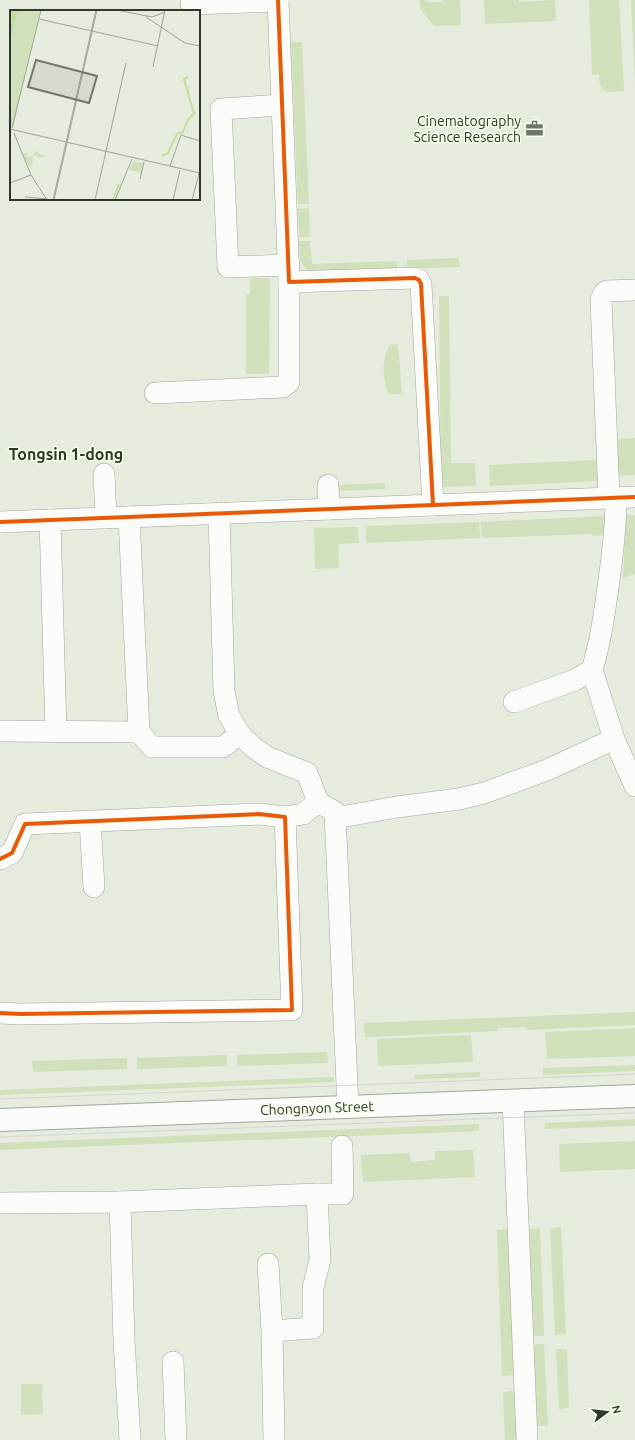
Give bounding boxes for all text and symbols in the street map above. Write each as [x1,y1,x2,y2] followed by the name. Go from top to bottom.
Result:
[10,10,200,200] inset map
[413,113,521,145] place label: Cinematography Science Research
[524,119,544,139] office icon: Cinematography Science Research
[9,445,123,463] district label: Tongsin 1-dong
[260,1098,375,1118] street label: Chongnyon Street
[587,1392,627,1432] north arrow
[610,1404,624,1415] text: N

